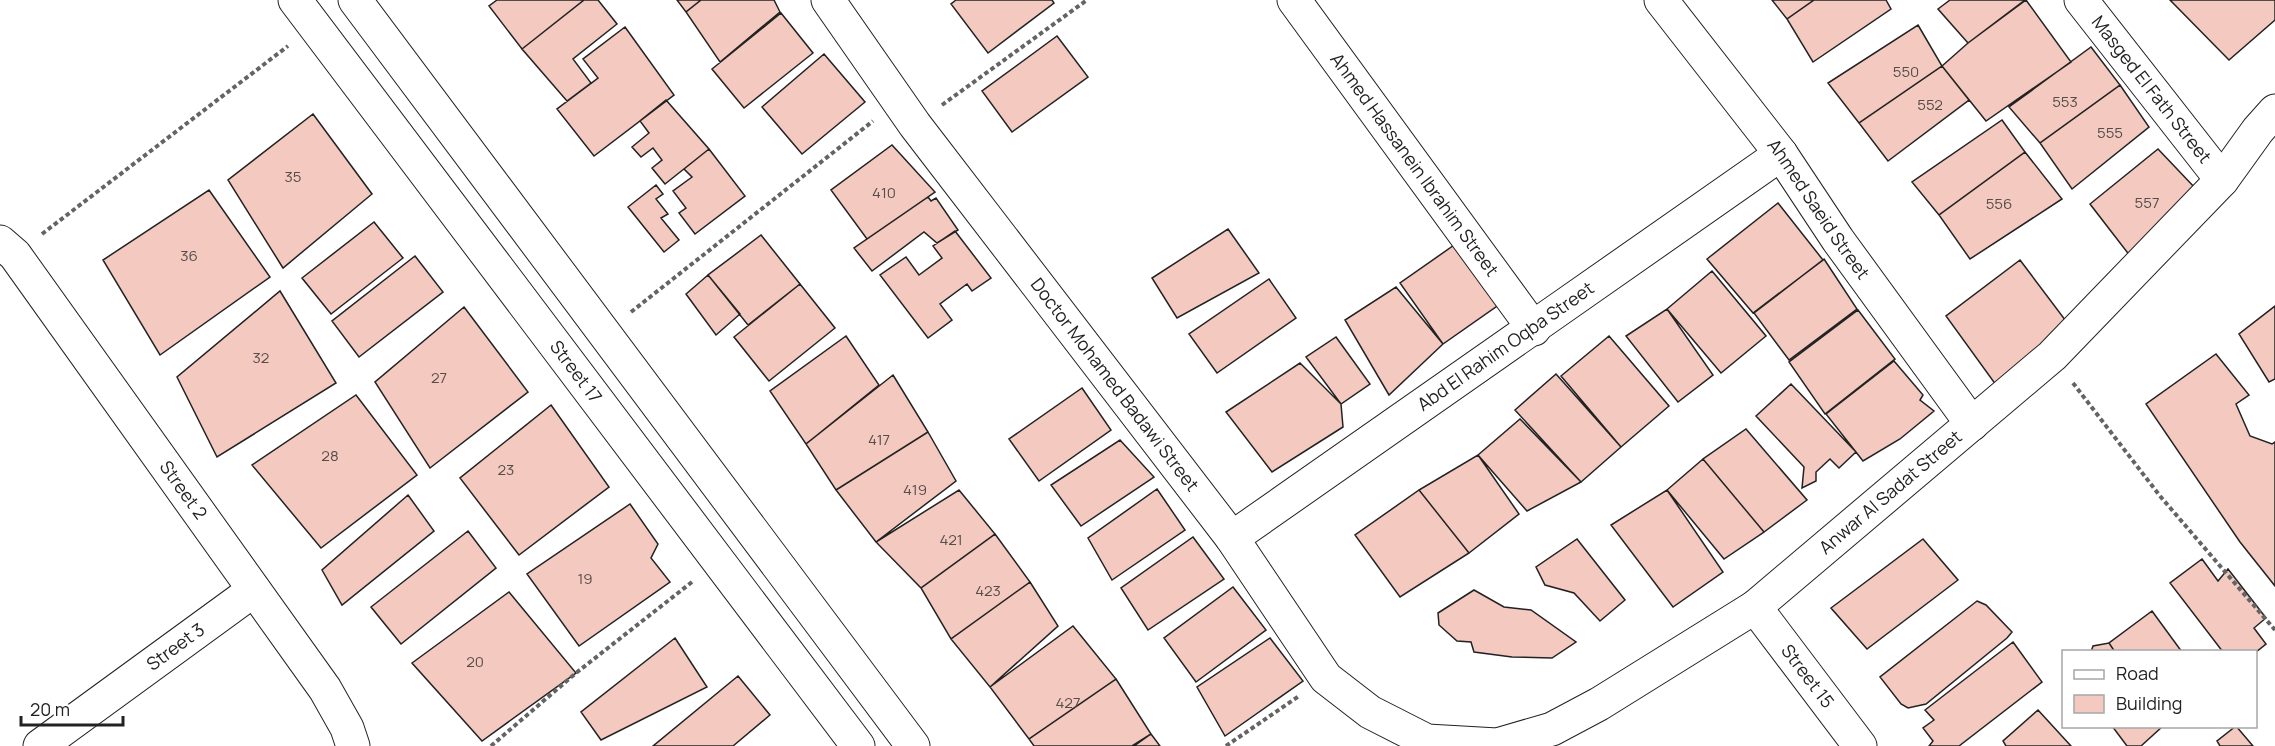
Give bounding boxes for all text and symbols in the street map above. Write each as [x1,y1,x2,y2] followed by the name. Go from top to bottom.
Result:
[2087,10,2217,168] street label: Masged El Fath Street
[1326,48,1505,281] street label: Ahmed Hassanein Ibrahim Street
[1893,61,1919,82] house number: 550
[2052,91,2078,112] house number: 553
[1917,94,1943,115] house number: 552
[2097,122,2123,143] house number: 555
[1763,134,1876,284] street label: Ahmed Saeid Street
[285,166,301,187] house number: 35
[872,182,896,203] house number: 410
[2135,192,2159,213] house number: 557
[1986,193,2012,214] house number: 556
[180,245,198,266] house number: 36
[1026,273,1205,496] street label: Doctor Mohamed Badawi Street
[1412,276,1598,416] street label: Abd El Rahim Oqba Street
[545,335,608,408] street label: Street 17
[253,347,269,368] house number: 32
[431,367,447,388] house number: 27
[1813,424,1967,559] street label: Anwar Al Sadat Street
[868,429,890,450] house number: 417
[321,445,339,466] house number: 28
[155,456,213,524] street label: Street 2
[498,459,514,480] house number: 23
[903,479,927,500] house number: 419
[939,529,963,550] house number: 421
[577,568,593,589] house number: 19
[975,580,1001,601] house number: 423
[141,617,209,676] street label: Street 3
[1776,639,1840,713] street label: Street 15
[2062,650,2257,728] legend
[466,651,484,672] house number: 20
[2116,661,2159,685] text: Road
[21,689,123,727] scale bar
[2116,691,2182,715] text: Building
[1056,692,1080,713] house number: 427
[30,697,70,721] text: 20 m

